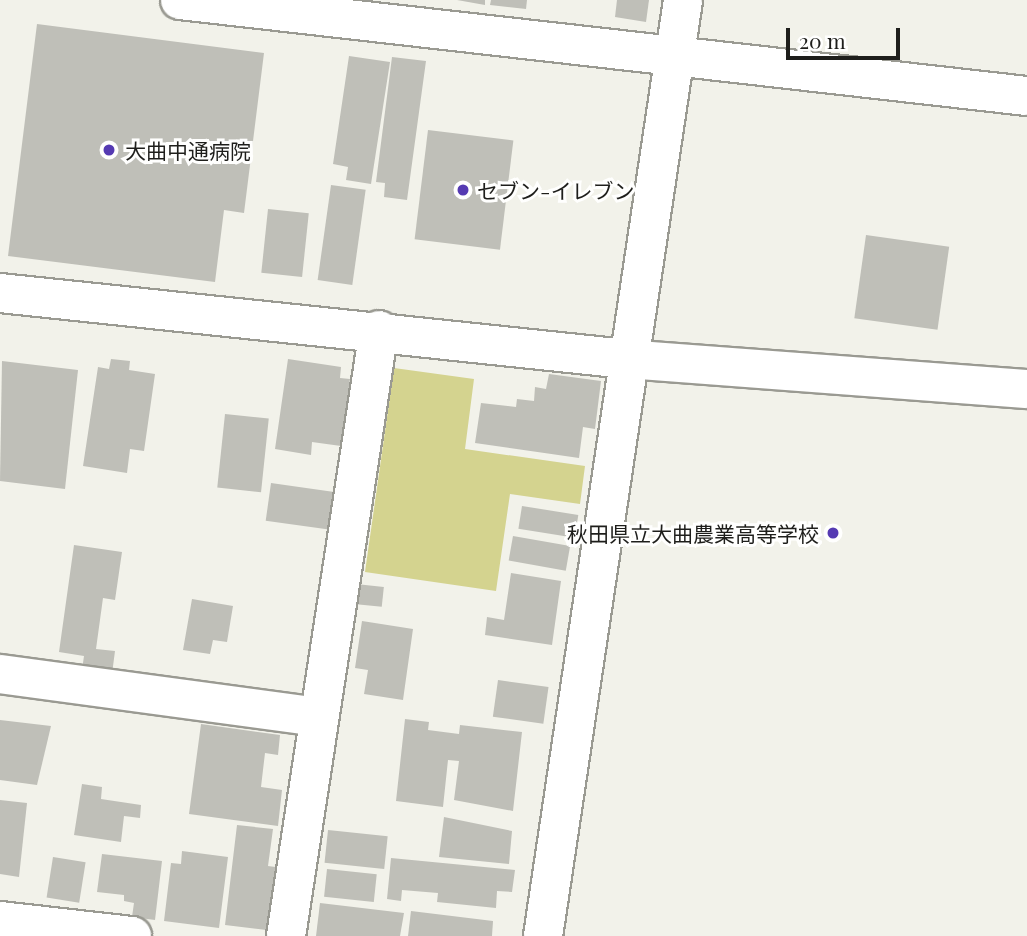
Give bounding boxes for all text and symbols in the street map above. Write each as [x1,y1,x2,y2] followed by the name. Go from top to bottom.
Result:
[789,14,903,58] scale bar
[799,26,846,54] text: 20 m
[125,137,251,163] place label: 大曲中通病院
[99,140,119,160] marker: 大曲中通病院
[477,177,634,203] place label: セブン-イレブン
[455,182,471,198] marker: セブン-イレブン
[567,520,819,546] place label: 秋田県立大曲農業高等学校
[825,525,841,541] marker: 秋田県立大曲農業高等学校

